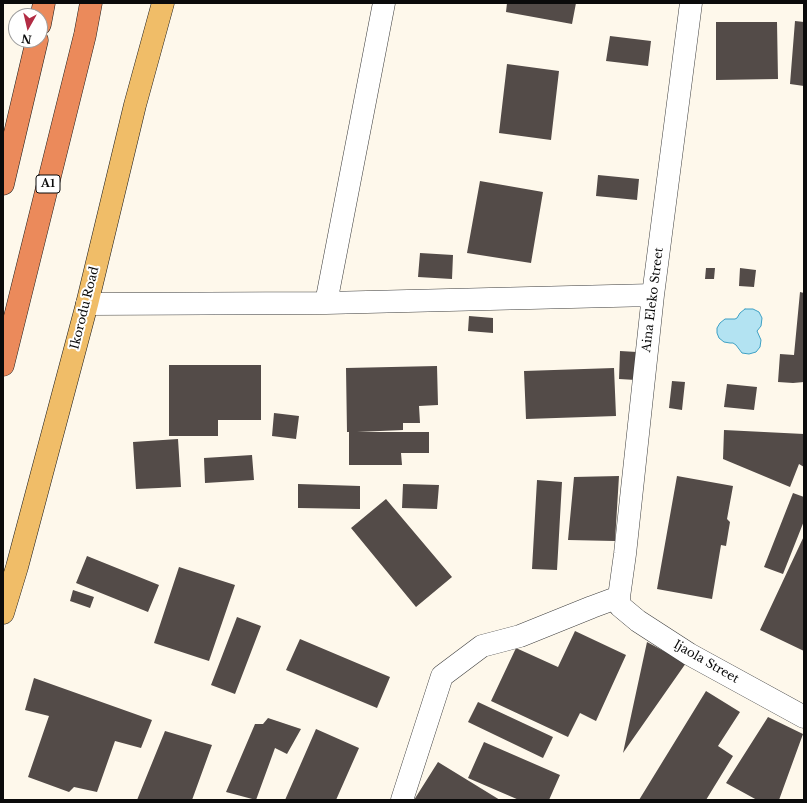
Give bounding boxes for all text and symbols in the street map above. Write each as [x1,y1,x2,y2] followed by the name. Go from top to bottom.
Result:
[8,8,48,48] north arrow
[20,31,33,47] text: N
[36,175,60,193] road number: A1
[639,247,667,353] street label: Aina Eleko Street
[68,265,102,351] street label: Ikorodu Road
[671,637,741,687] street label: Ijaola Street

